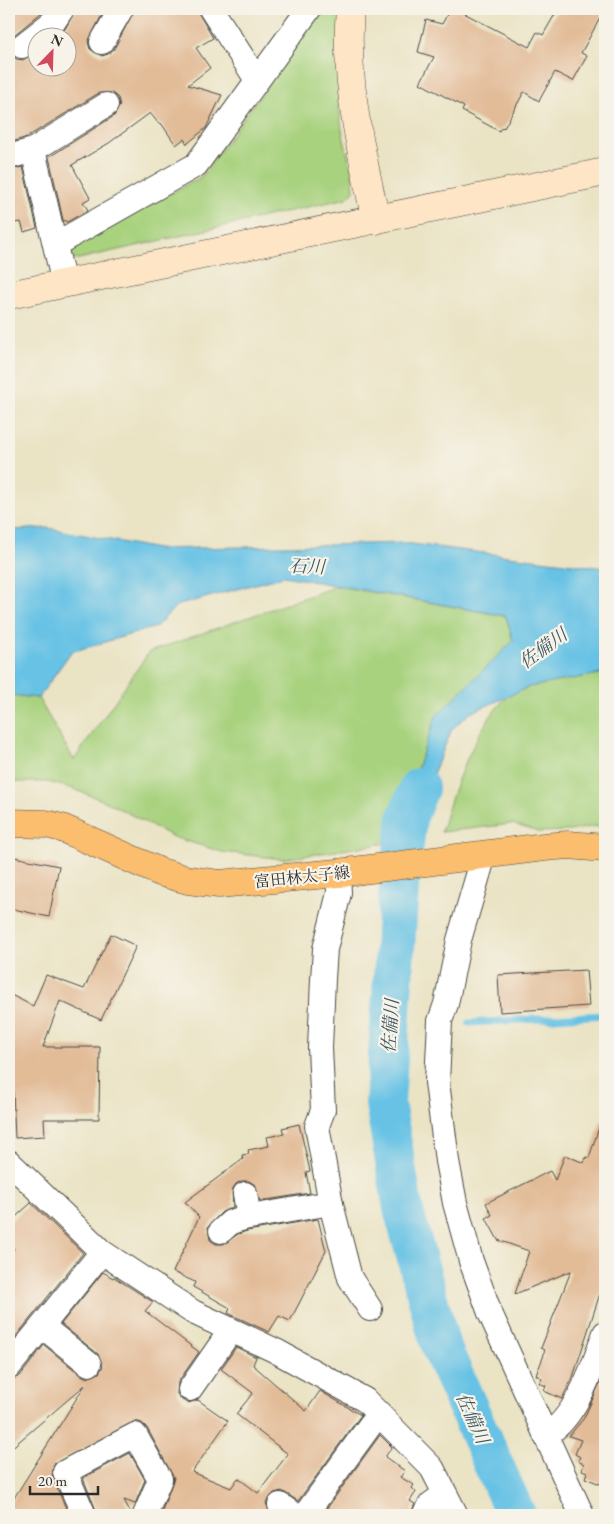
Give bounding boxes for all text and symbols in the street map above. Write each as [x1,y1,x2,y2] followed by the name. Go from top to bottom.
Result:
[28,28,78,78] north arrow
[48,30,66,51] text: N
[289,554,327,578] water label: 石川
[514,622,573,673] water label: 佐備川
[253,862,351,892] street label: 富田林太子線
[377,996,403,1054] water label: 佐備川
[452,1389,495,1449] water label: 佐備川
[30,1464,98,1496] scale bar
[38,1471,67,1490] text: 20 m

